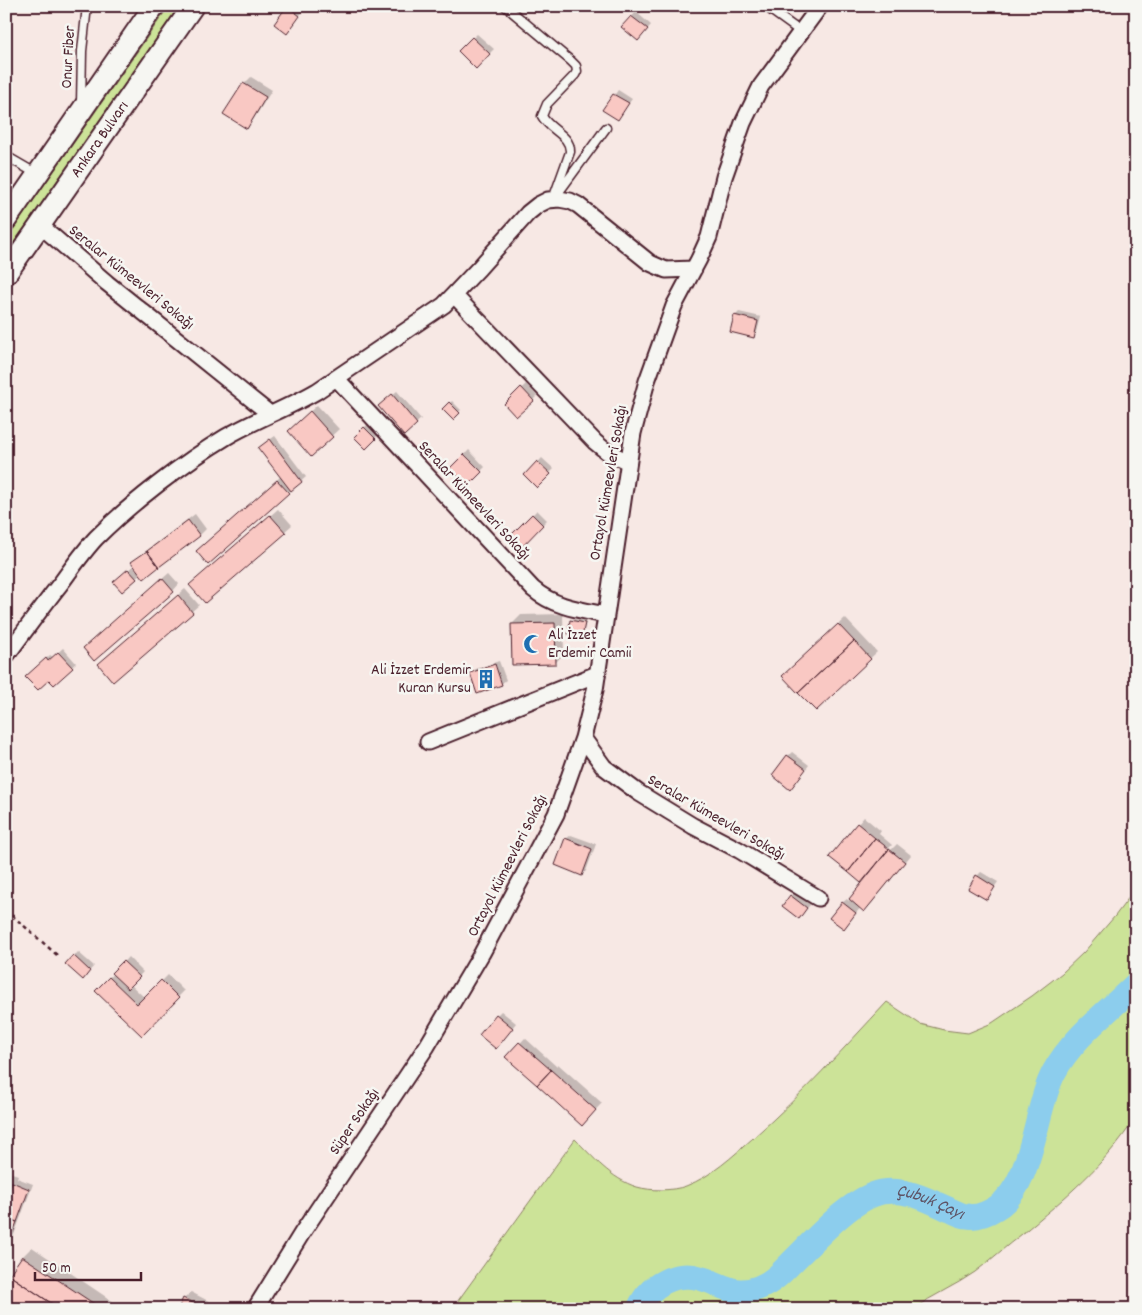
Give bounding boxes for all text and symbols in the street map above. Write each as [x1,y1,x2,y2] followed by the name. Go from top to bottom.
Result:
[56,25,82,89] street label: Onur Fiber
[65,96,135,182] street label: Ankara Bulvarı
[63,220,199,336] street label: Seralar Kümeevleri Sokağı
[584,404,634,562] street label: Ortayol Kümeevleri Sokağı
[412,436,536,566] street label: Seralar Kümeevleri Sokağı
[548,624,632,665] place label: Ali İzzet Erdemir Camii
[522,633,544,655] mosque icon: Ali İzzet Erdemir Camii
[371,659,471,700] place label: Ali İzzet Erdemir Kuran Kursu
[475,668,497,690] building icon: Ali İzzet Erdemir Kuran Kursu
[643,769,789,867] street label: Seralar Kümeevleri Sokağı
[462,791,554,941] street label: Ortayol Kümeevleri Sokağı
[324,1084,386,1160] street label: Süper Sokağı
[895,1179,969,1228] water label: Çubuk Çayı
[35,1250,141,1282] scale bar
[42,1258,71,1280] text: 50 m

